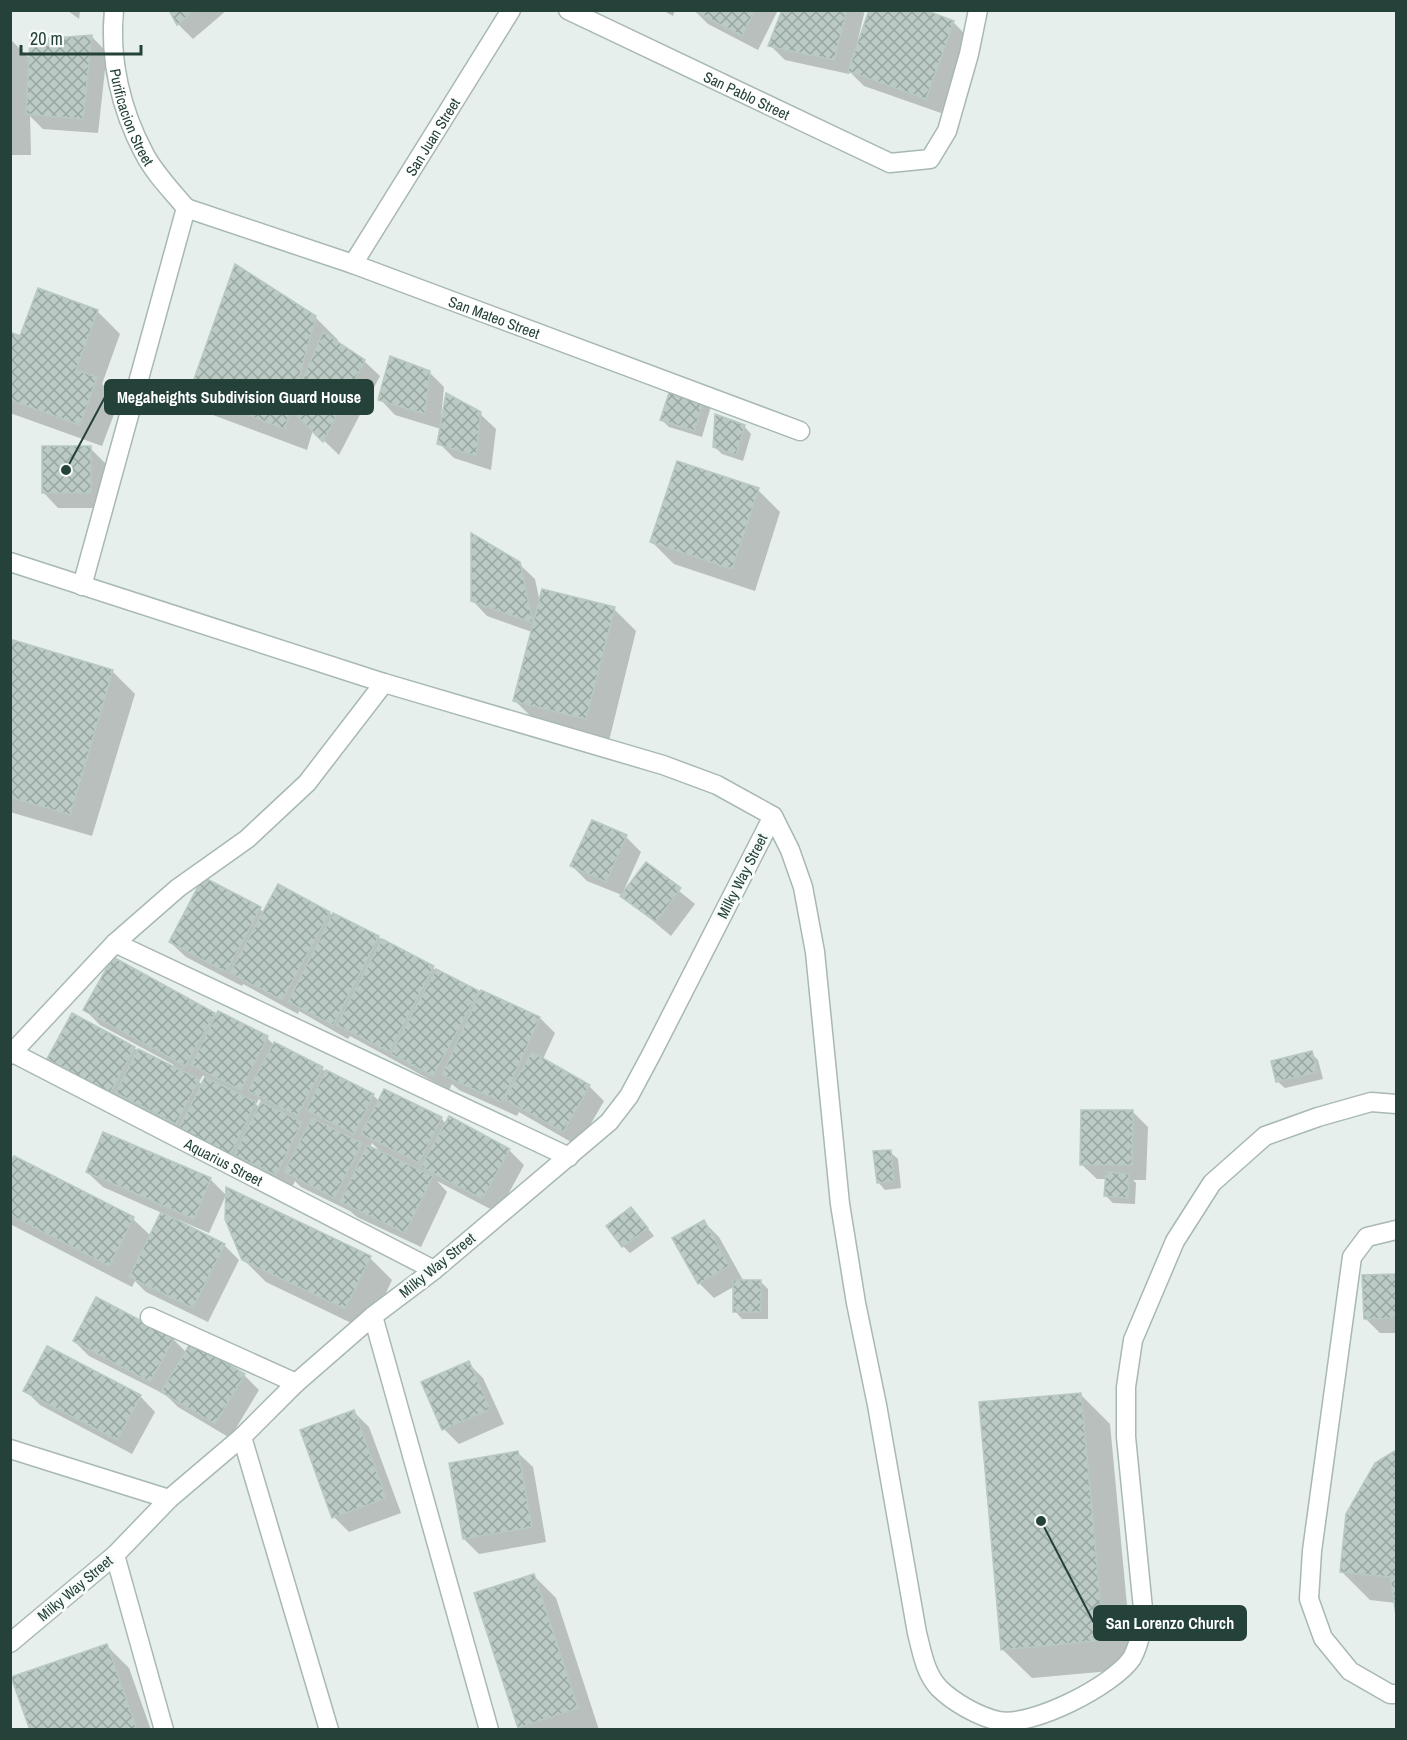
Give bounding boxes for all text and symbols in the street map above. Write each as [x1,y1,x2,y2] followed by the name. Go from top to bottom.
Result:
[21,18,141,56] scale bar
[30,26,63,51] text: 20 m
[700,66,794,125] street label: San Pablo Street
[105,67,160,170] street label: Purificacion Street
[400,93,465,180] street label: San Juan Street
[446,290,543,344] street label: San Mateo Street
[105,380,373,414] callout: Megaheights Subdivision Guard House
[117,386,361,408] text: Megaheights Subdivision Guard House
[712,830,773,922] street label: Milky Way Street
[180,1132,267,1191] street label: Aquarius Street
[394,1227,480,1302] street label: Milky Way Street
[33,1550,118,1626] street label: Milky Way Street
[1094,1606,1246,1640] callout: San Lorenzo Church
[1106,1612,1234,1634] text: San Lorenzo Church

